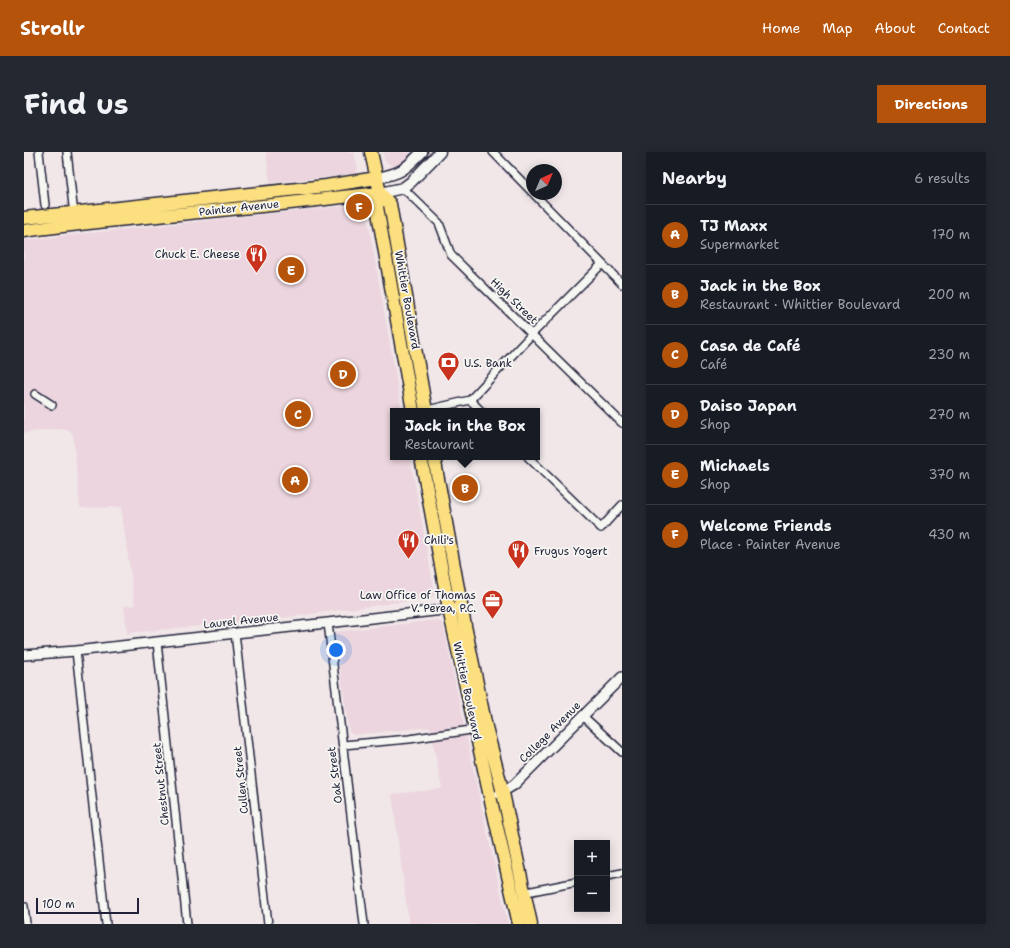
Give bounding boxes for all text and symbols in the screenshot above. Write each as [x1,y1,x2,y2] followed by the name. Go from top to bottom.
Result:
[20,16,85,41] text: Strollr
[762,19,801,37] text: Home
[823,19,853,37] text: Map
[875,19,916,37] text: About
[938,19,990,37] text: Contact
[24,85,129,123] text: Find us
[877,85,986,123] button: Directions
[526,164,562,200] north arrow
[662,167,727,189] text: Nearby
[914,170,970,187] text: 6 results
[346,192,372,222] pin: F
[198,196,280,220] street label: Painter Avenue
[700,216,767,236] text: TJ Maxx
[670,226,680,243] text: A
[932,226,970,243] text: 170 m
[700,236,779,253] text: Supermarket
[243,241,269,274] restaurant icon: Chuck E. Cheese
[155,247,240,262] place label: Chuck E. Cheese
[391,249,423,351] street label: Whittier Boulevard
[278,255,304,285] pin: E
[487,275,541,328] street label: High Street
[700,276,821,296] text: Jack in the Box
[671,286,679,303] text: B
[928,286,970,303] text: 200 m
[700,296,900,313] text: Restaurant · Whittier Boulevard
[700,336,801,356] text: Casa de Café
[671,346,679,363] text: C
[928,346,970,363] text: 230 m
[436,350,462,383] bank icon: U.S. Bank
[464,356,512,371] place label: U.S. Bank
[700,356,727,373] text: Café
[330,359,356,389] pin: D
[700,396,797,416] text: Daiso Japan
[285,399,311,429] pin: C
[670,406,680,423] text: D
[928,406,970,423] text: 270 m
[390,408,540,460] popup
[405,416,525,436] text: Jack in the Box
[700,416,730,433] text: Shop
[405,436,474,453] text: Restaurant
[700,456,770,476] text: Michaels
[282,465,308,495] pin: A
[671,466,679,483] text: E
[928,466,970,483] text: 370 m
[452,473,478,503] pin: B
[700,476,730,493] text: Shop
[700,516,832,536] text: Welcome Friends
[671,526,679,543] text: F
[928,526,970,543] text: 430 m
[395,527,421,560] restaurant icon: Chili's
[424,533,454,548] place label: Chili's
[700,536,841,553] text: Place · Painter Avenue
[505,538,531,571] restaurant icon: Frugus Yogert
[534,544,608,559] place label: Frugus Yogert
[360,588,476,616] place label: Law Office of Thomas V. Perea, P.C.
[479,588,505,621] office icon: Law Office of Thomas V. Perea, P.C.
[203,610,279,632] street label: Laurel Avenue
[326,640,346,660] your location
[449,641,485,741] street label: Whittier Boulevard
[516,698,584,766] street label: College Avenue
[149,742,173,826] street label: Chestnut Street
[230,745,252,815] street label: Cullen Street
[324,746,346,804] street label: Oak Street
[574,840,610,912] map controls
[574,840,610,876] button: +
[574,876,610,912] button: −
[36,896,139,915] scale bar
[42,897,75,912] text: 100 m

